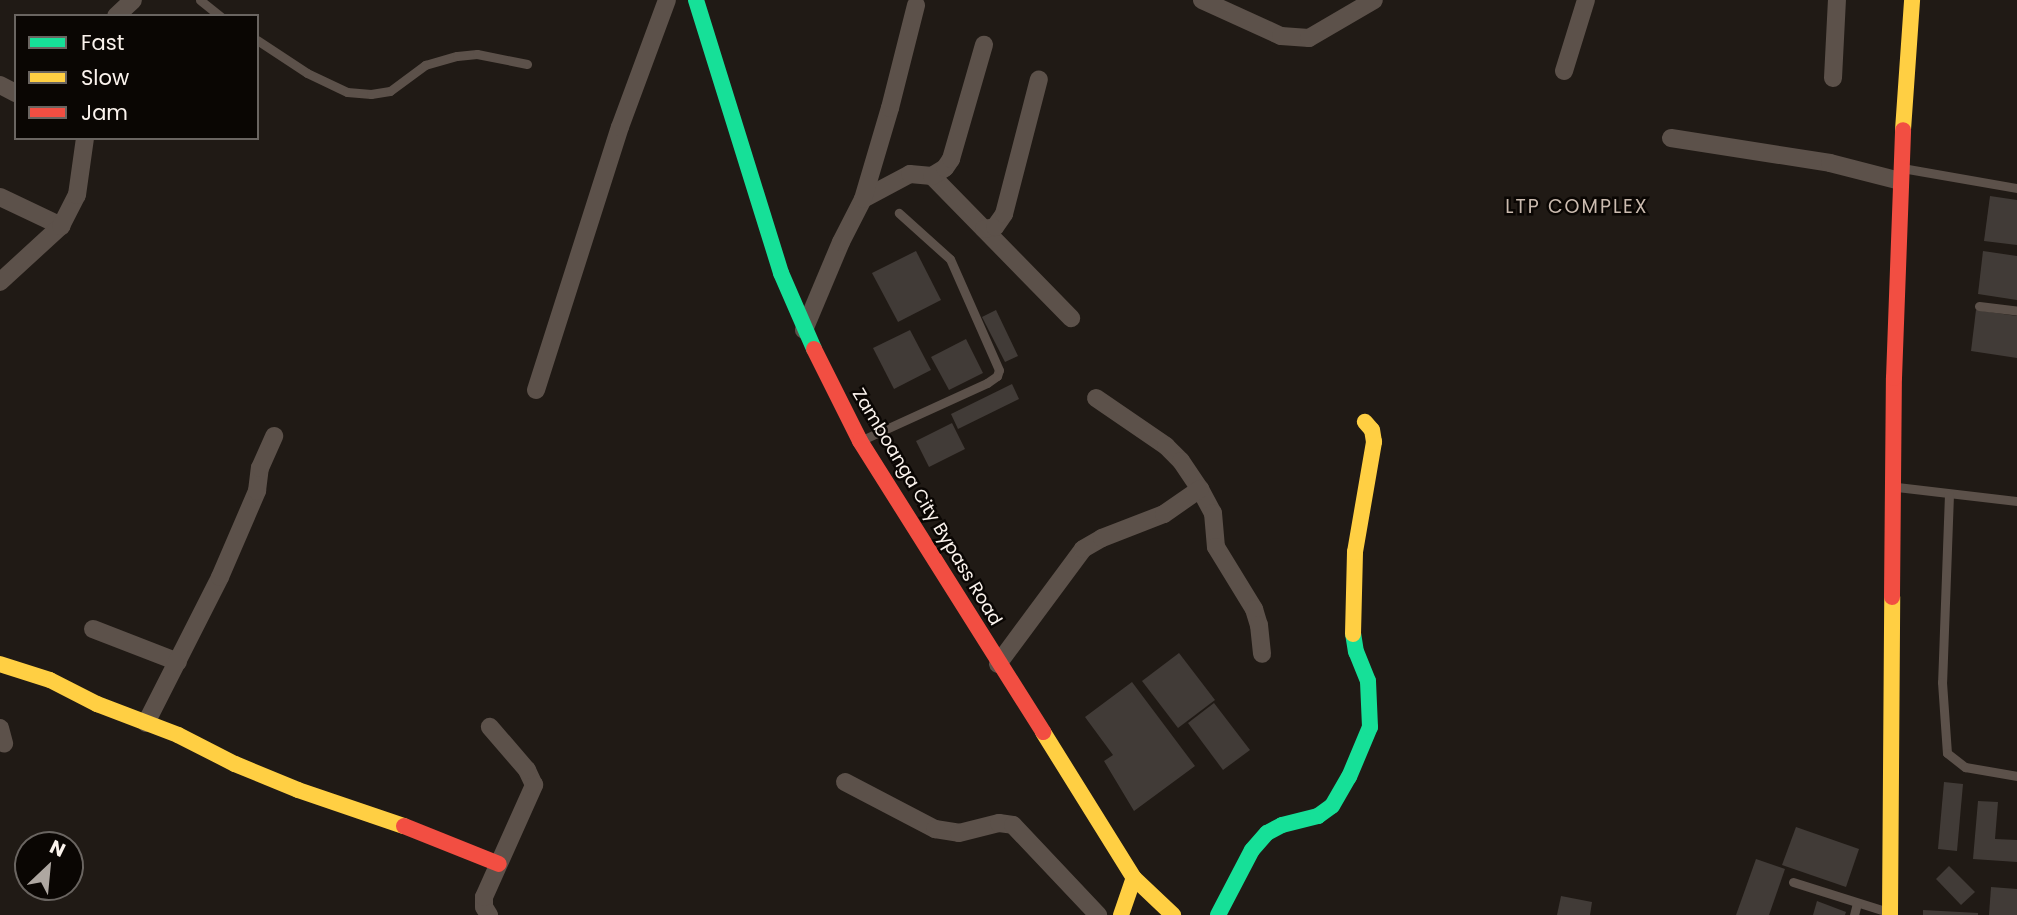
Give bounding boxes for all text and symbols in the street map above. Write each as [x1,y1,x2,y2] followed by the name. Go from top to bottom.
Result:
[14,14,259,140] legend
[81,28,124,57] text: Fast
[81,63,129,92] text: Slow
[81,98,128,127] text: Jam
[1507,196,1647,218] district label: LTP COMPLEX
[848,385,1006,629] street label: Zamboanga City Bypass Road
[14,831,84,901] north arrow
[45,833,70,864] text: N

